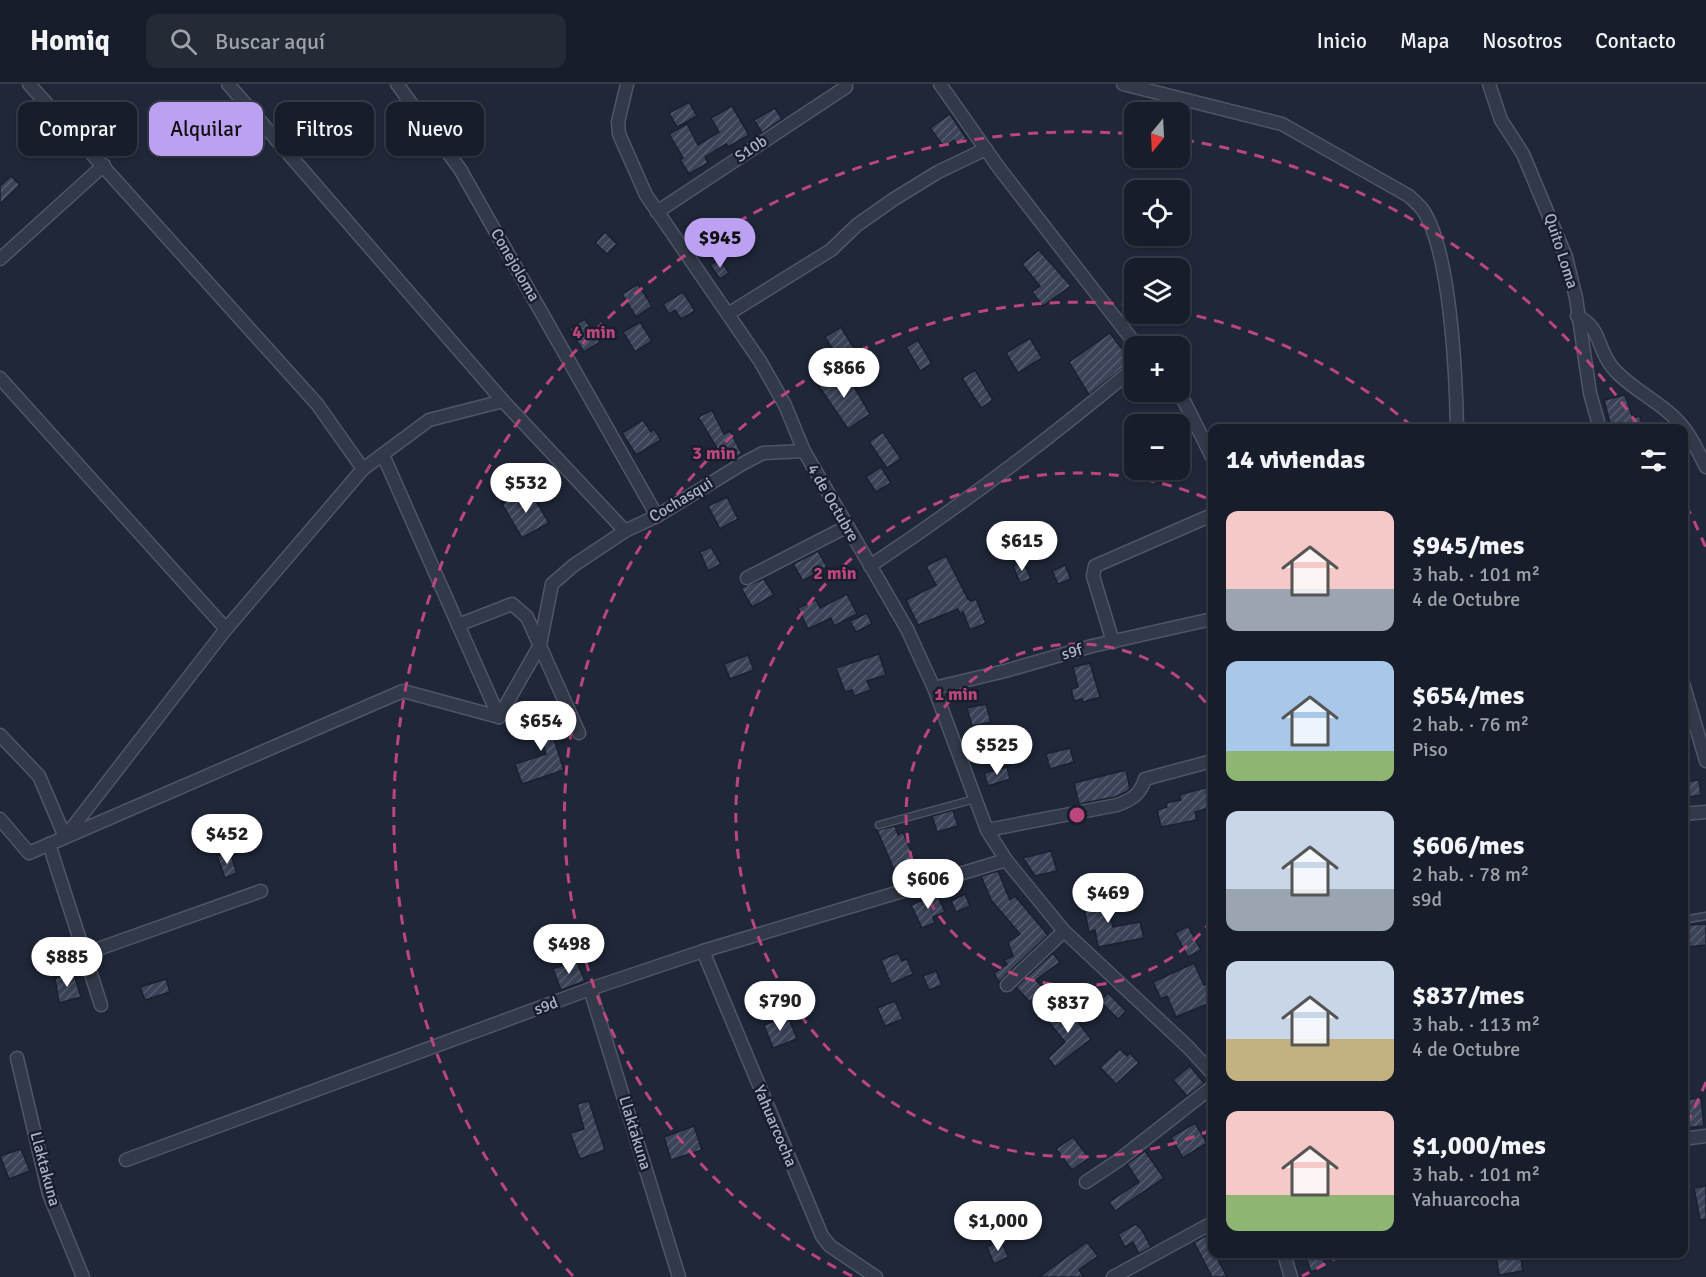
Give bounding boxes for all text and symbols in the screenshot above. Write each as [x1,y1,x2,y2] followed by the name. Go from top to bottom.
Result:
[146,14,566,68] search box
[30,24,110,58] text: Homiq
[167,25,200,58] icon: search
[215,28,325,55] text: Buscar aquí
[1317,28,1367,54] text: Inicio
[1400,28,1449,54] text: Mapa
[1482,28,1562,54] text: Nosotros
[1595,28,1676,54] text: Contacto
[18,102,137,156] chip: Comprar
[149,102,263,156] chip: Alquilar
[275,102,374,156] chip: Filtros
[386,102,484,156] chip: Nuevo
[1124,102,1190,168] north arrow
[1124,102,1190,480] map controls
[731,131,771,167] street label: S10b
[1124,180,1190,246] button: locate
[1539,211,1583,291] street label: Quito Loma
[684,218,756,269] pin: $945
[486,225,544,305] street label: Conejoloma
[698,225,742,250] text: $945
[1124,258,1190,324] button: layers
[572,321,616,343] text: 4 min
[1124,336,1190,402] button: +
[808,348,880,399] pin: $866
[822,355,866,380] text: $866
[1124,414,1190,480] button: −
[692,442,736,464] text: 3 min
[1226,444,1365,476] text: 14 viviendas
[1637,444,1670,477] icon: filters
[803,460,863,546] street label: 4 de Octubre
[490,463,562,514] pin: $532
[504,470,548,495] text: $532
[646,473,716,527] street label: Cochasqui
[986,521,1058,572] pin: $615
[1000,528,1044,553] text: $615
[1412,530,1524,562] text: $945/mes
[1274,535,1346,607] icon: home
[813,562,857,584] text: 2 min
[1412,562,1540,587] text: 3 hab. · 101 m²
[1412,587,1520,612] text: 4 de Octubre
[1059,639,1085,665] street label: s9f
[1412,680,1524,712] text: $654/mes
[934,683,978,705] text: 1 min
[1274,685,1346,757] icon: home
[505,701,577,752] pin: $654
[519,708,563,733] text: $654
[1412,712,1529,737] text: 2 hab. · 76 m²
[961,725,1033,776] pin: $525
[975,732,1019,757] text: $525
[1412,737,1448,762] text: Piso
[1067,805,1087,825] centre of rings
[191,814,263,865] pin: $452
[205,821,249,846] text: $452
[1412,830,1524,862] text: $606/mes
[1274,835,1346,907] icon: home
[892,859,964,910] pin: $606
[1412,862,1529,887] text: 2 hab. · 78 m²
[906,866,950,891] text: $606
[1072,873,1144,924] pin: $469
[1086,880,1130,905] text: $469
[1412,887,1442,912] text: s9d
[533,924,605,975] pin: $498
[547,931,591,956] text: $498
[31,937,103,988] pin: $885
[45,944,89,969] text: $885
[1412,980,1524,1012] text: $837/mes
[744,981,816,1032] pin: $790
[1032,983,1104,1034] pin: $837
[1274,985,1346,1057] icon: home
[758,988,802,1013] text: $790
[1046,990,1090,1015] text: $837
[531,992,561,1020] street label: s9d
[1412,1012,1540,1037] text: 3 hab. · 113 m²
[1412,1037,1520,1062] text: 4 de Octubre
[749,1082,801,1170] street label: Yahuarcocha
[614,1094,656,1172] street label: Llaktakuna
[25,1130,65,1208] street label: Llaktakuna
[1412,1130,1546,1162] text: $1,000/mes
[1274,1135,1346,1207] icon: home
[1412,1162,1540,1187] text: 3 hab. · 101 m²
[1412,1187,1520,1212] text: Yahuarcocha
[949,1201,1047,1252] pin: $1,000
[968,1208,1028,1233] text: $1,000

